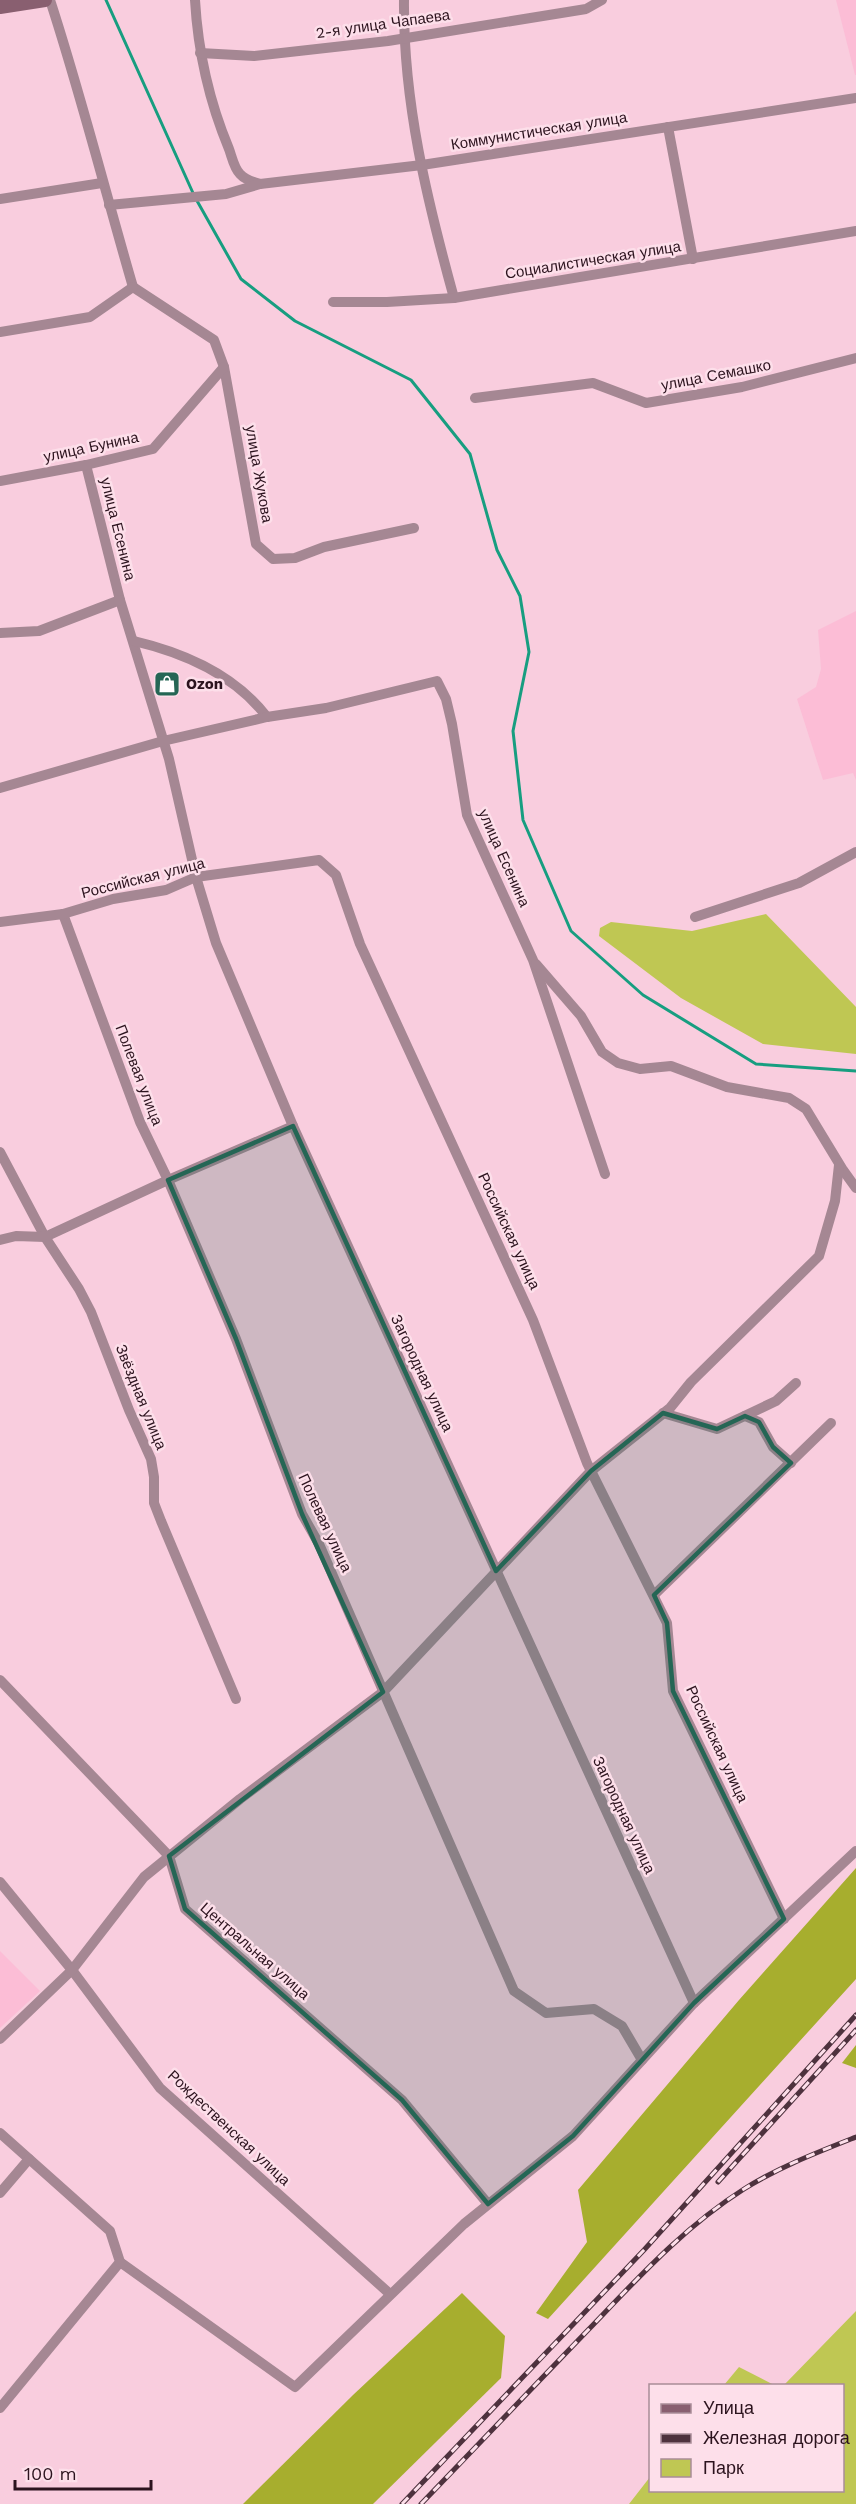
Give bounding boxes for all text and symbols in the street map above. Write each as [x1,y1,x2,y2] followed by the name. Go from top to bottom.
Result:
[315,6,452,42] street label: 2-я улица Чапаева
[450,108,629,154] street label: Коммунистическая улица
[504,237,683,283] street label: Социалистическая улица
[660,356,772,394] street label: улица Семашко
[242,424,277,525] street label: улица Жукова
[42,428,141,466] street label: улица Бунина
[97,476,140,583] street label: улица Есенина
[152,669,182,699] shop icon: Ozon
[186,675,223,693] place label: Ozon
[474,806,534,910] street label: улица Есенина
[79,854,207,902] street label: Российская улица
[112,1022,167,1129] street label: Полевая улица
[474,1170,544,1293] street label: Российская улица
[387,1312,457,1435] street label: Загородная улица
[112,1342,171,1453] street label: Звёздная улица
[294,1471,356,1576] street label: Полевая улица
[682,1683,752,1806] street label: Российская улица
[589,1754,659,1877] street label: Загородная улица
[197,1899,314,2004] street label: Центральная улица
[164,2067,294,2190] street label: Рождественская улица
[649,2384,844,2492] legend
[703,2397,755,2418] text: Улица
[703,2427,851,2448] text: Железная дорога
[15,2453,152,2491] scale bar
[703,2457,744,2478] text: Парк
[24,2463,77,2484] text: 100 m

